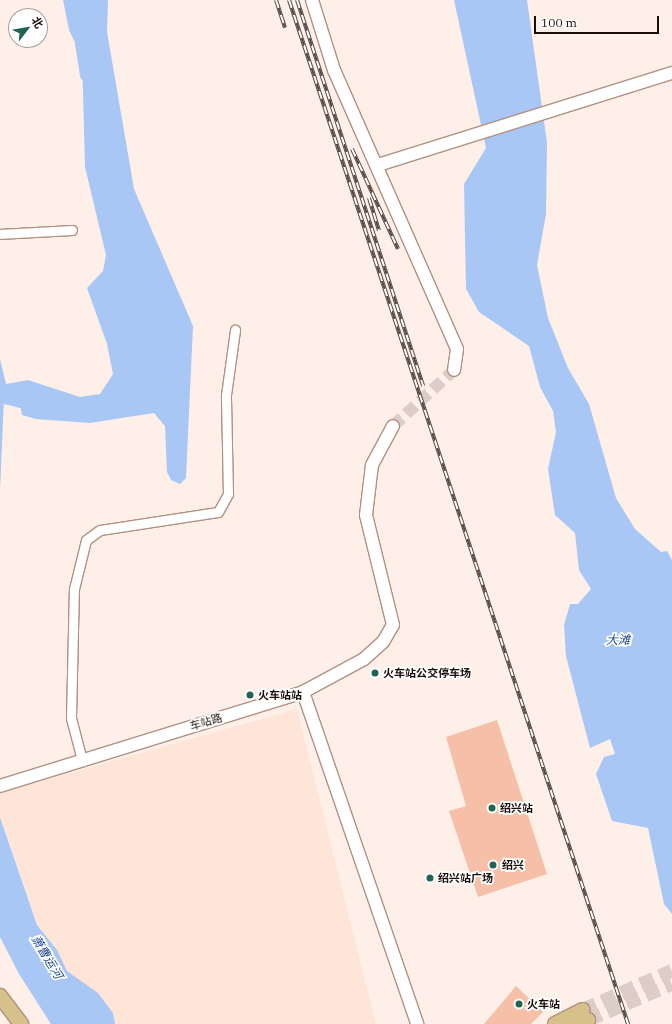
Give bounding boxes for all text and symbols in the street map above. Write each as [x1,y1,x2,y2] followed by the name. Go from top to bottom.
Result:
[8,8,48,48] north arrow
[536,8,661,34] scale bar
[29,14,46,31] text: 北
[541,15,577,30] text: 100 m
[606,633,630,647] water label: 大滩
[383,666,471,680] place label: 火车站公交停车场
[370,668,380,678] marker: 火车站公交停车场
[258,688,302,702] place label: 火车站站
[245,690,255,700] marker: 火车站站
[188,711,224,733] street label: 车站路
[500,801,533,815] place label: 绍兴站
[487,803,497,813] marker: 绍兴站
[502,858,524,872] place label: 绍兴
[487,859,499,871] marker: 绍兴
[438,871,493,885] place label: 绍兴站广场
[425,873,435,883] marker: 绍兴站广场
[28,933,66,981] water label: 萧曹运河
[527,997,560,1011] place label: 火车站
[514,999,524,1009] marker: 火车站

